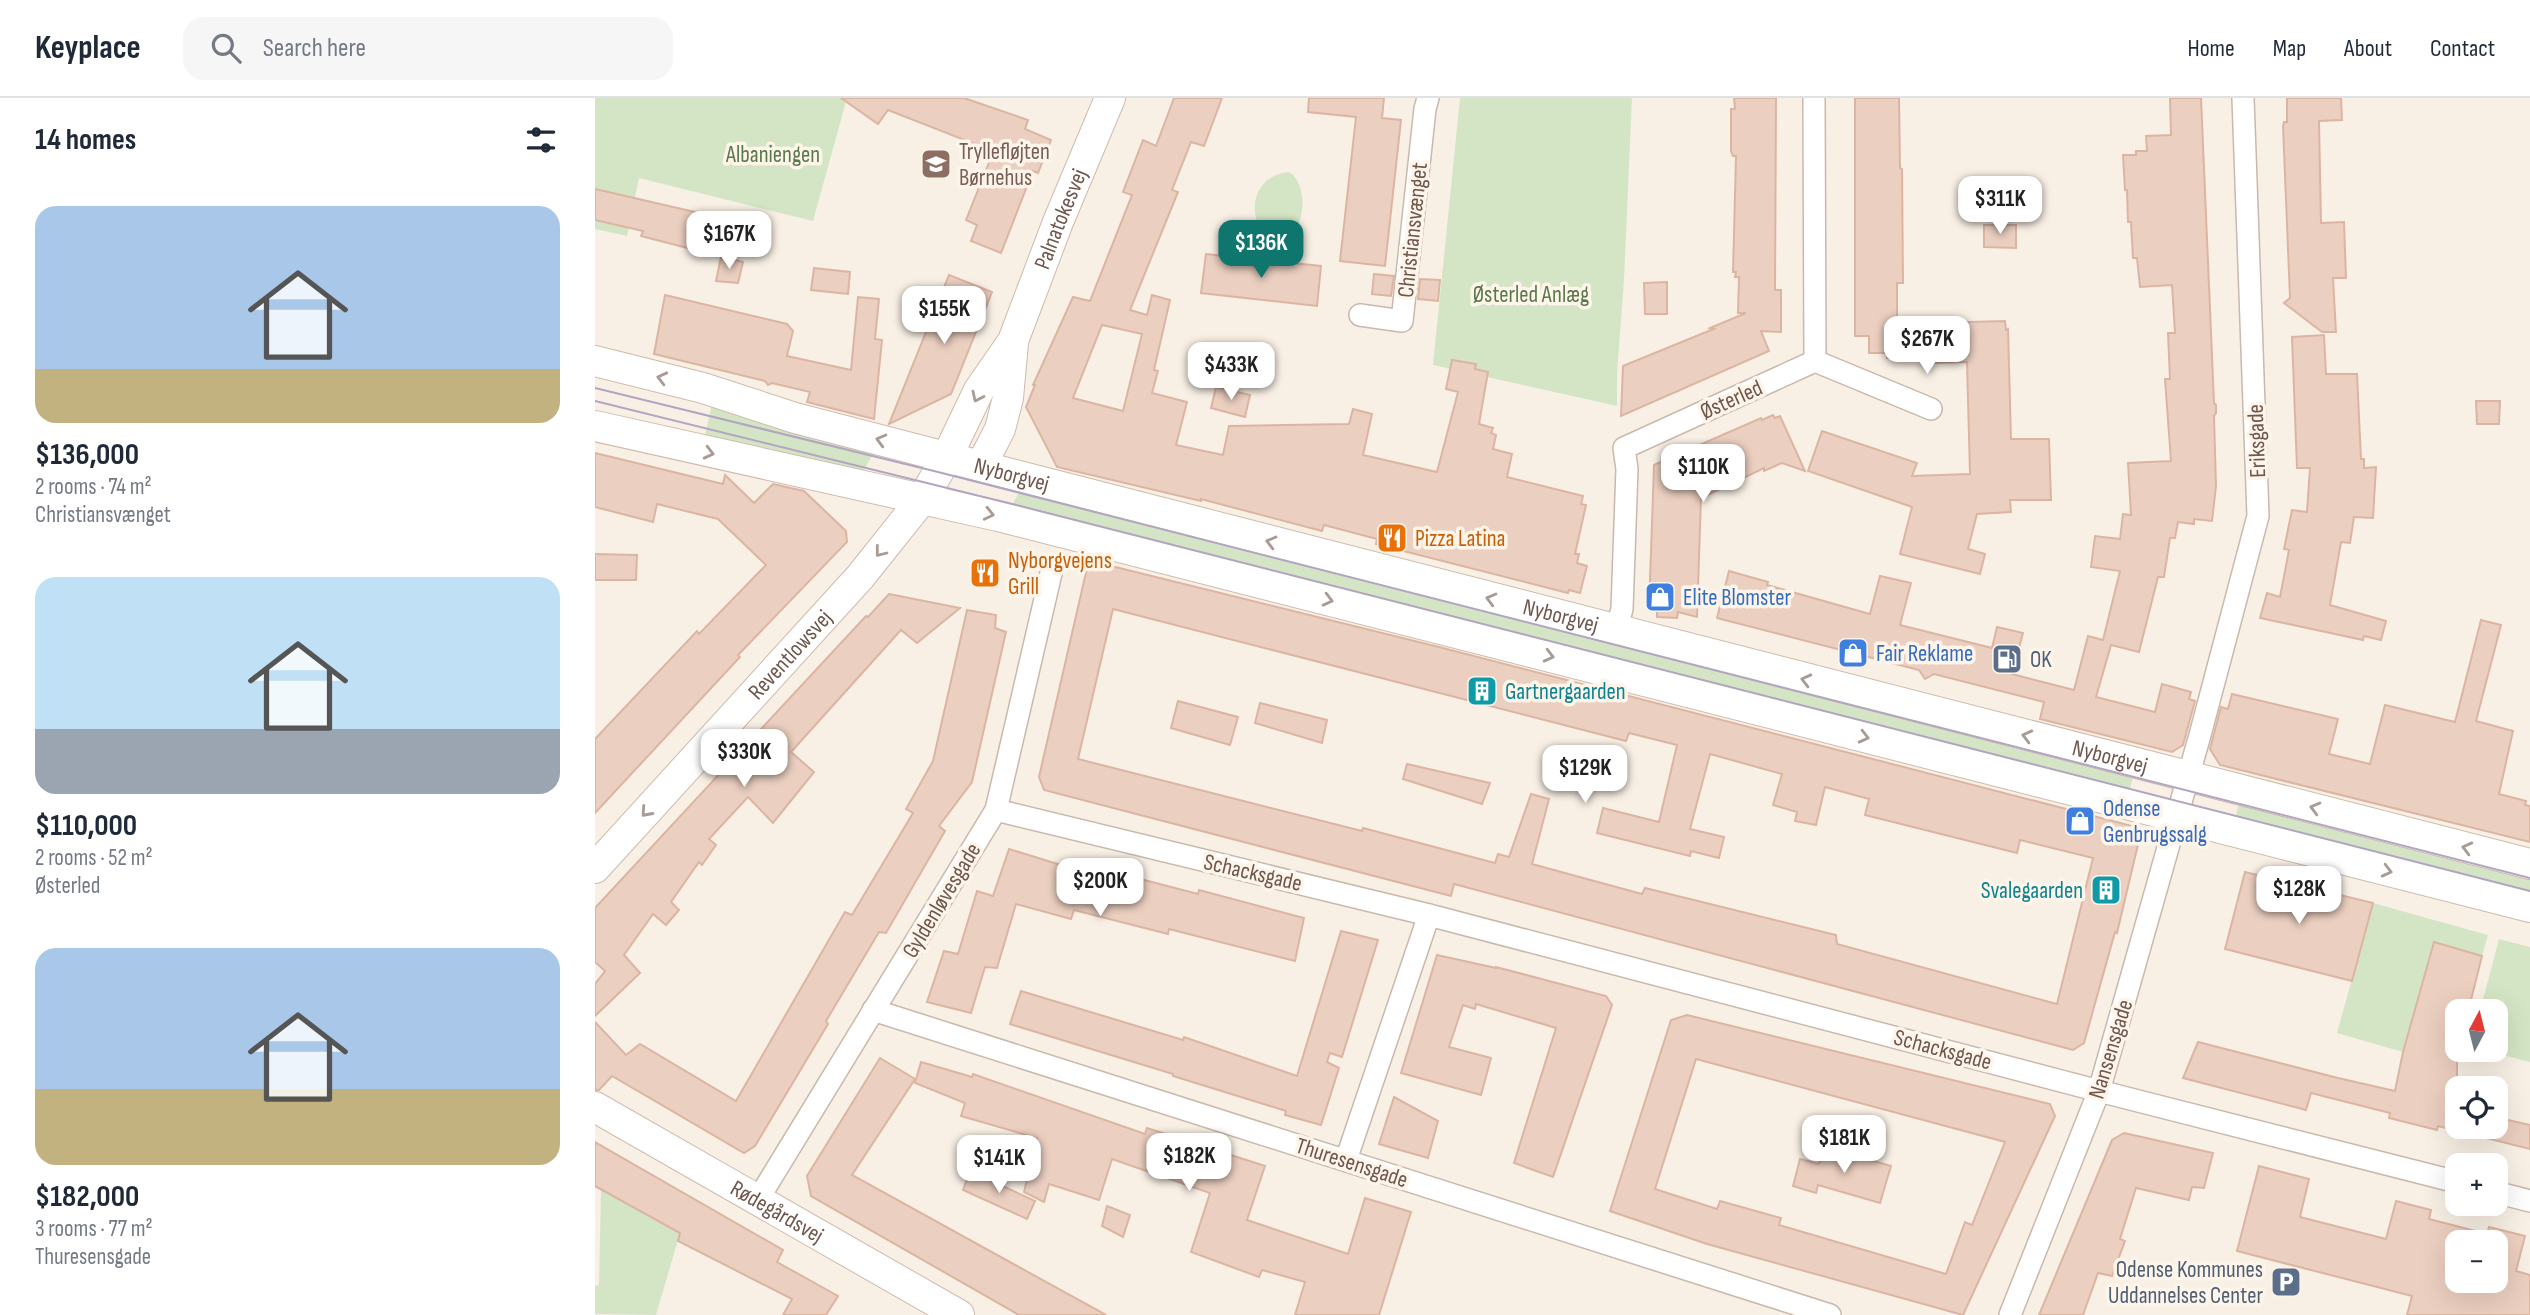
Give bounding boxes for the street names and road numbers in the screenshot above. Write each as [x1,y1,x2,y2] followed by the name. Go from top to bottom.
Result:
[1392,161,1434,299] street label: Christiansvænget
[1028,165,1094,273] street label: Palnatokesvej
[1696,374,1767,426] street label: Østerled
[2242,404,2272,478] street label: Eriksgade
[971,452,1052,498] street label: Nyborgvej
[1520,593,1601,639] street label: Nyborgvej
[742,604,838,706] street label: Reventlowsvej
[2069,734,2150,780] street label: Nyborgvej
[897,838,987,963] street label: Gyldenløvesgade
[1201,848,1305,898] street label: Schacksgade
[2083,996,2139,1102] street label: Nansensgade
[1891,1023,1995,1076] street label: Schacksgade
[1292,1132,1411,1194] street label: Thuresensgade
[725,1174,828,1250] street label: Rødegårdsvej

